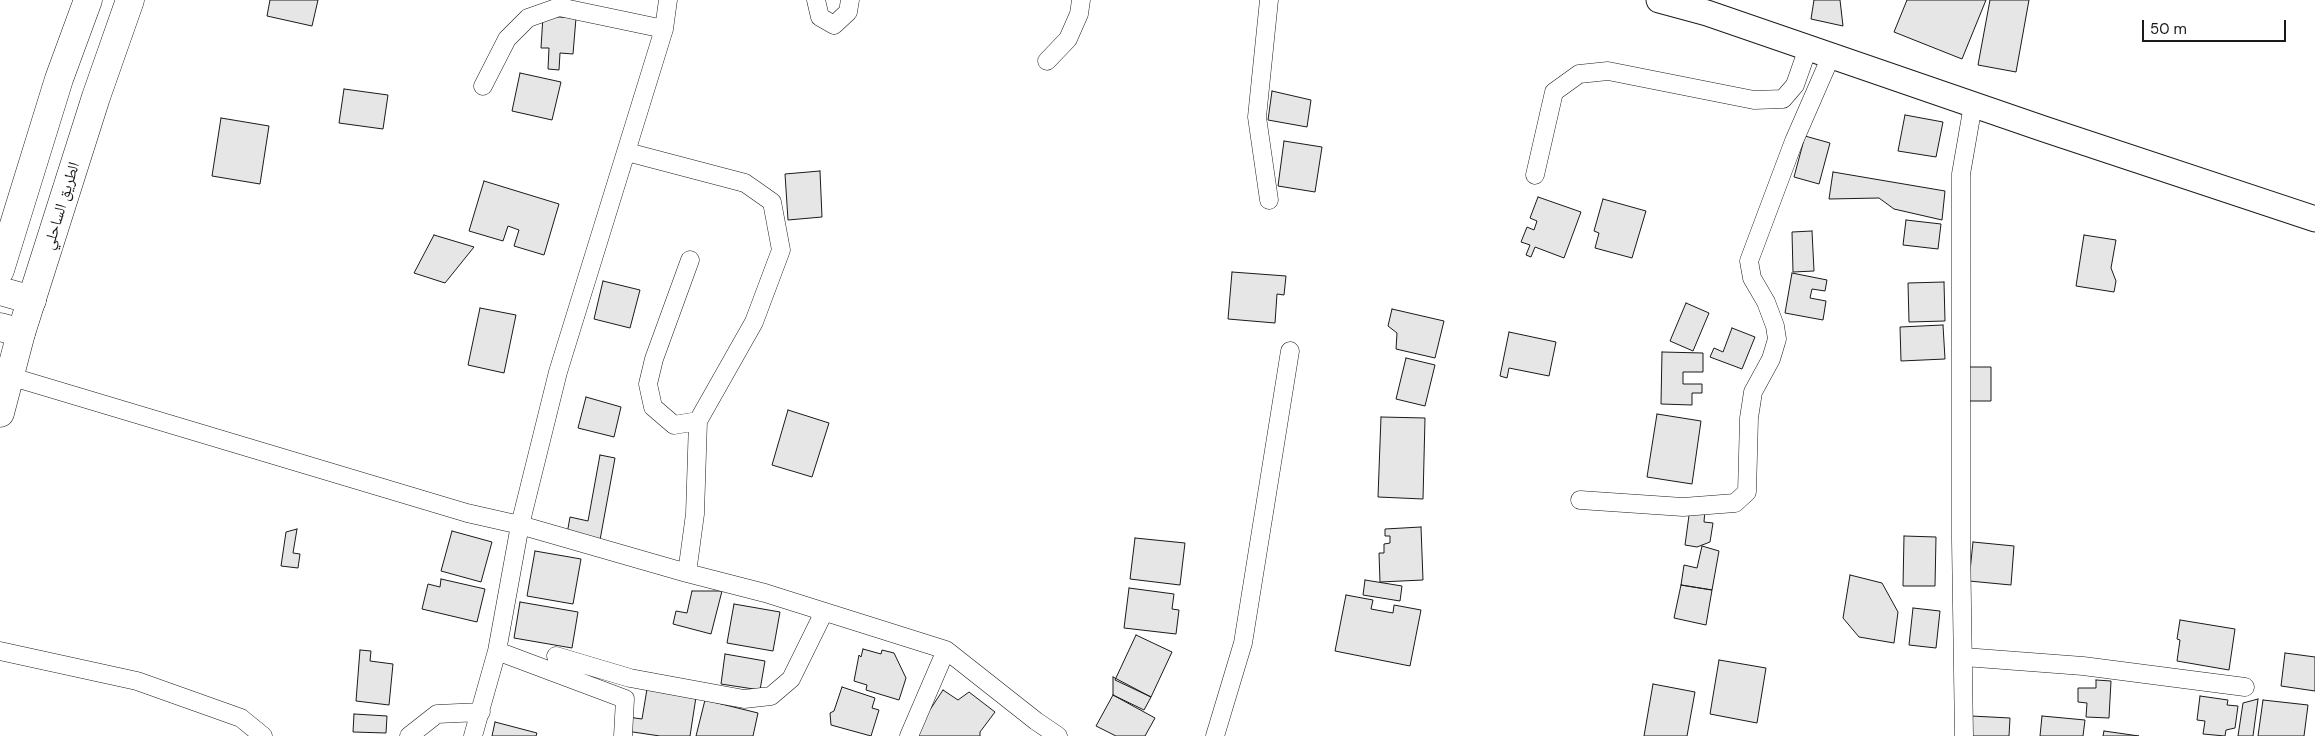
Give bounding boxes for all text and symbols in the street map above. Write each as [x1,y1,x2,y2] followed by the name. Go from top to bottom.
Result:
[2145,10,2289,42] scale bar
[2150,19,2187,39] text: 50 m
[40,160,84,252] street label: الطريق الساحلي

